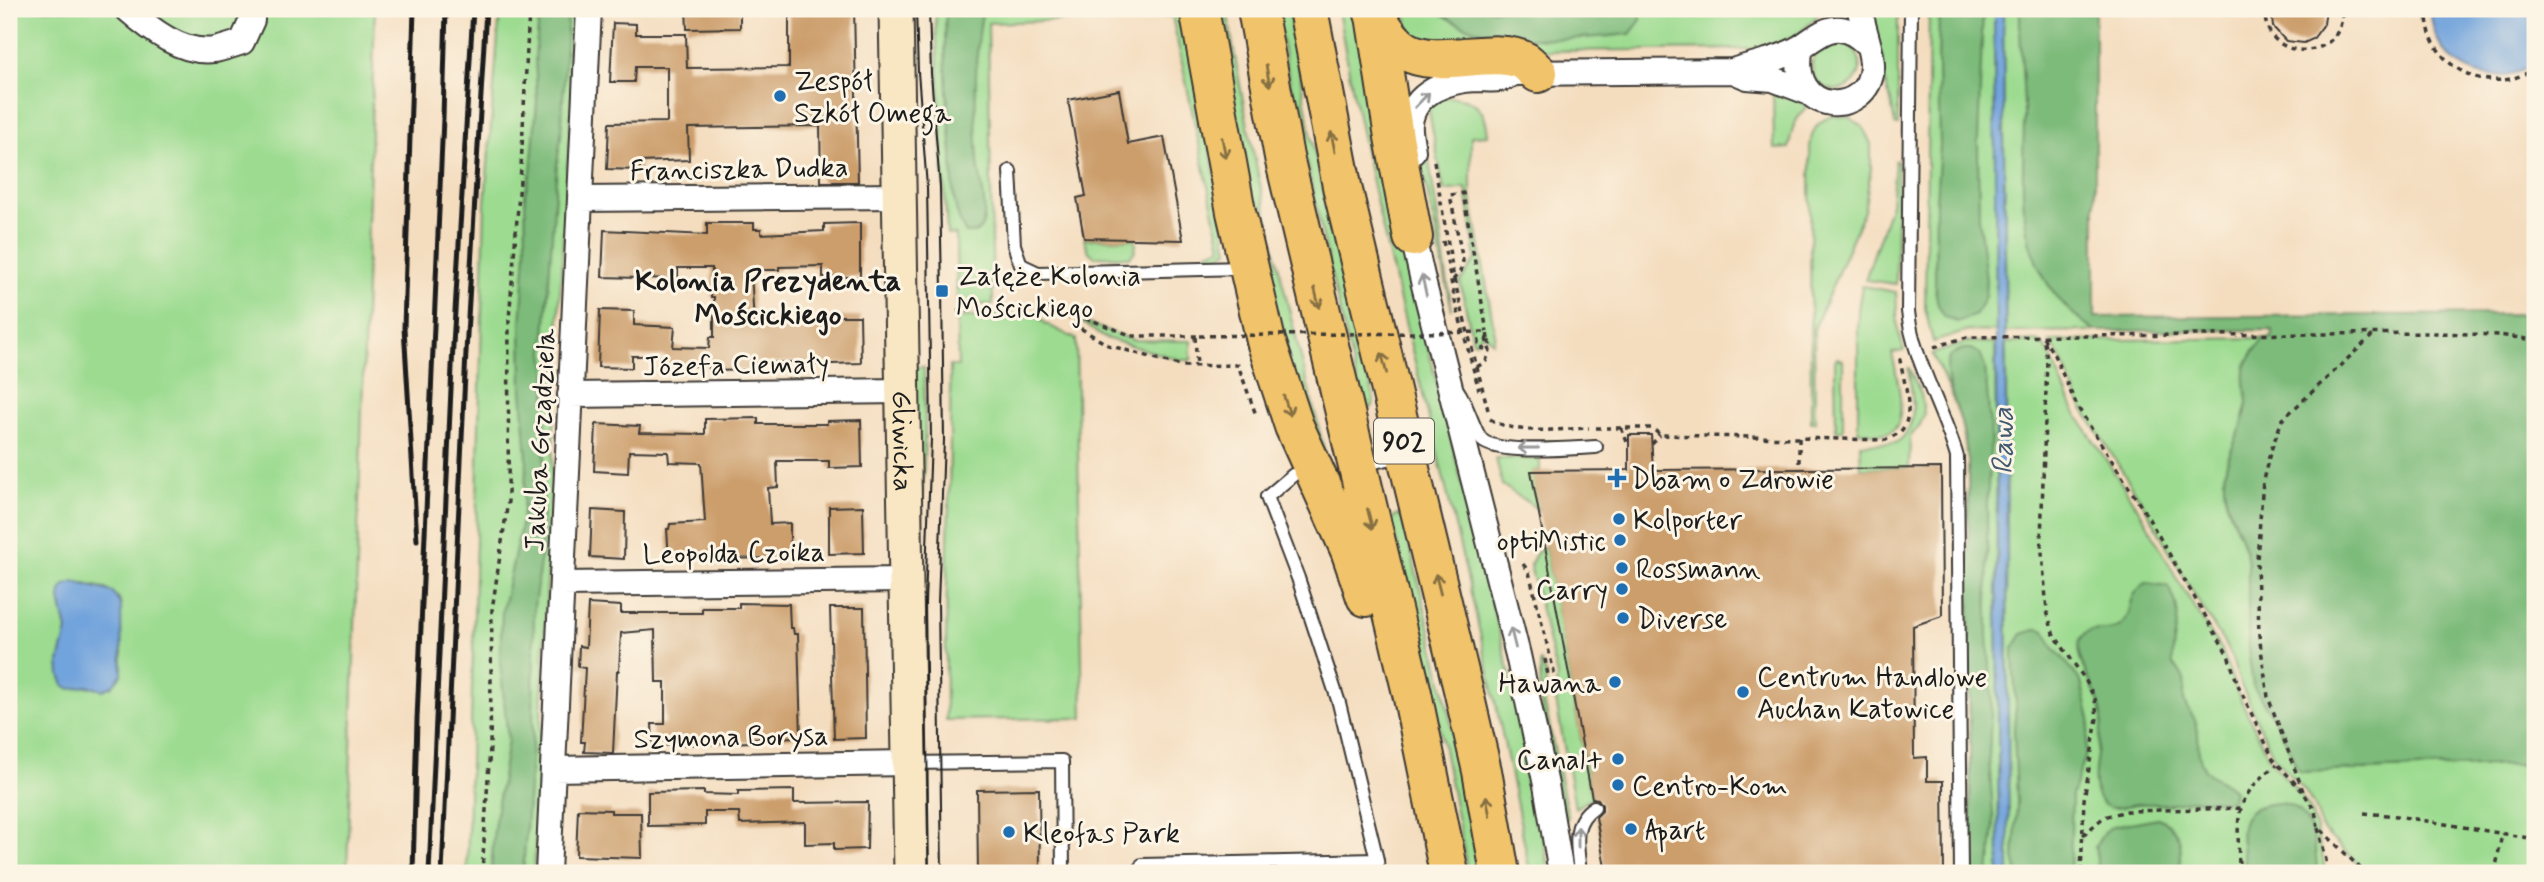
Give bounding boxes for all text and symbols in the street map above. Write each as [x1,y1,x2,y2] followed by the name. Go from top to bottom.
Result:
[794,64,951,136] place label: Zespół Szkół Omega
[1262,64,1276,87] one-way arrow
[772,88,788,104] marker: Zespół Szkół Omega
[1414,92,1431,109] one-way arrow
[1326,131,1340,154] one-way arrow
[1218,136,1232,159] one-way arrow
[630,150,849,191] street label: Franciszka Dudka
[956,259,1141,328] place label: Załęże Kolonia Mościckiego
[635,262,901,336] district label: Kolonia Prezydenta Mościckiego
[1416,274,1430,297] one-way arrow
[934,283,950,299] marker: Załęże Kolonia Mościckiego
[1311,286,1324,309] one-way arrow
[517,327,566,553] street label: Jakuba Grządziela
[643,346,830,387] street label: Józefa Ciemały
[1377,352,1390,375] one-way arrow
[882,390,920,492] street label: Gliwicka
[1281,395,1294,417] one-way arrow
[1984,407,2023,475] water label: Rawa
[1374,418,1434,463] road number: 902
[1517,441,1540,455] one-way arrow
[1631,462,1834,499] place label: Dbam o Zdrowie
[1609,470,1625,486] marker: Dbam o Zdrowie
[1633,503,1743,540] place label: Kolporter
[1364,507,1377,530] one-way arrow
[1611,511,1627,527] marker: Kolporter
[1497,524,1606,561] place label: optiMistic
[1612,532,1628,548] marker: optiMistic
[643,534,825,575] street label: Leopolda Czoika
[1636,552,1761,589] place label: Rossmann
[1614,560,1630,576] marker: Rossmann
[1431,573,1444,596] one-way arrow
[1536,573,1608,610] place label: Carry
[1614,581,1630,597] marker: Carry
[1637,602,1727,639] place label: Diverse
[1615,610,1631,626] marker: Diverse
[1506,627,1519,650] one-way arrow
[1757,660,1987,729] place label: Centrum Handlowe Auchan Katowice
[1499,666,1601,703] place label: Hawana
[1607,674,1623,690] marker: Hawana
[1735,684,1751,700] marker: Centrum Handlowe Auchan Katowice
[633,718,829,759] street label: Szymona Borysa
[1517,743,1604,780] place label: Canal+
[1610,751,1626,767] marker: Canal+
[1632,769,1788,806] place label: Centro-Kom
[1610,777,1626,793] marker: Centro-Kom
[1481,795,1494,818] one-way arrow
[1645,813,1706,853] place label: Apart
[1023,816,1180,853] place label: Kleofas Park
[1623,821,1639,837] marker: Apart
[1001,824,1017,840] marker: Kleofas Park
[1571,826,1585,849] one-way arrow

